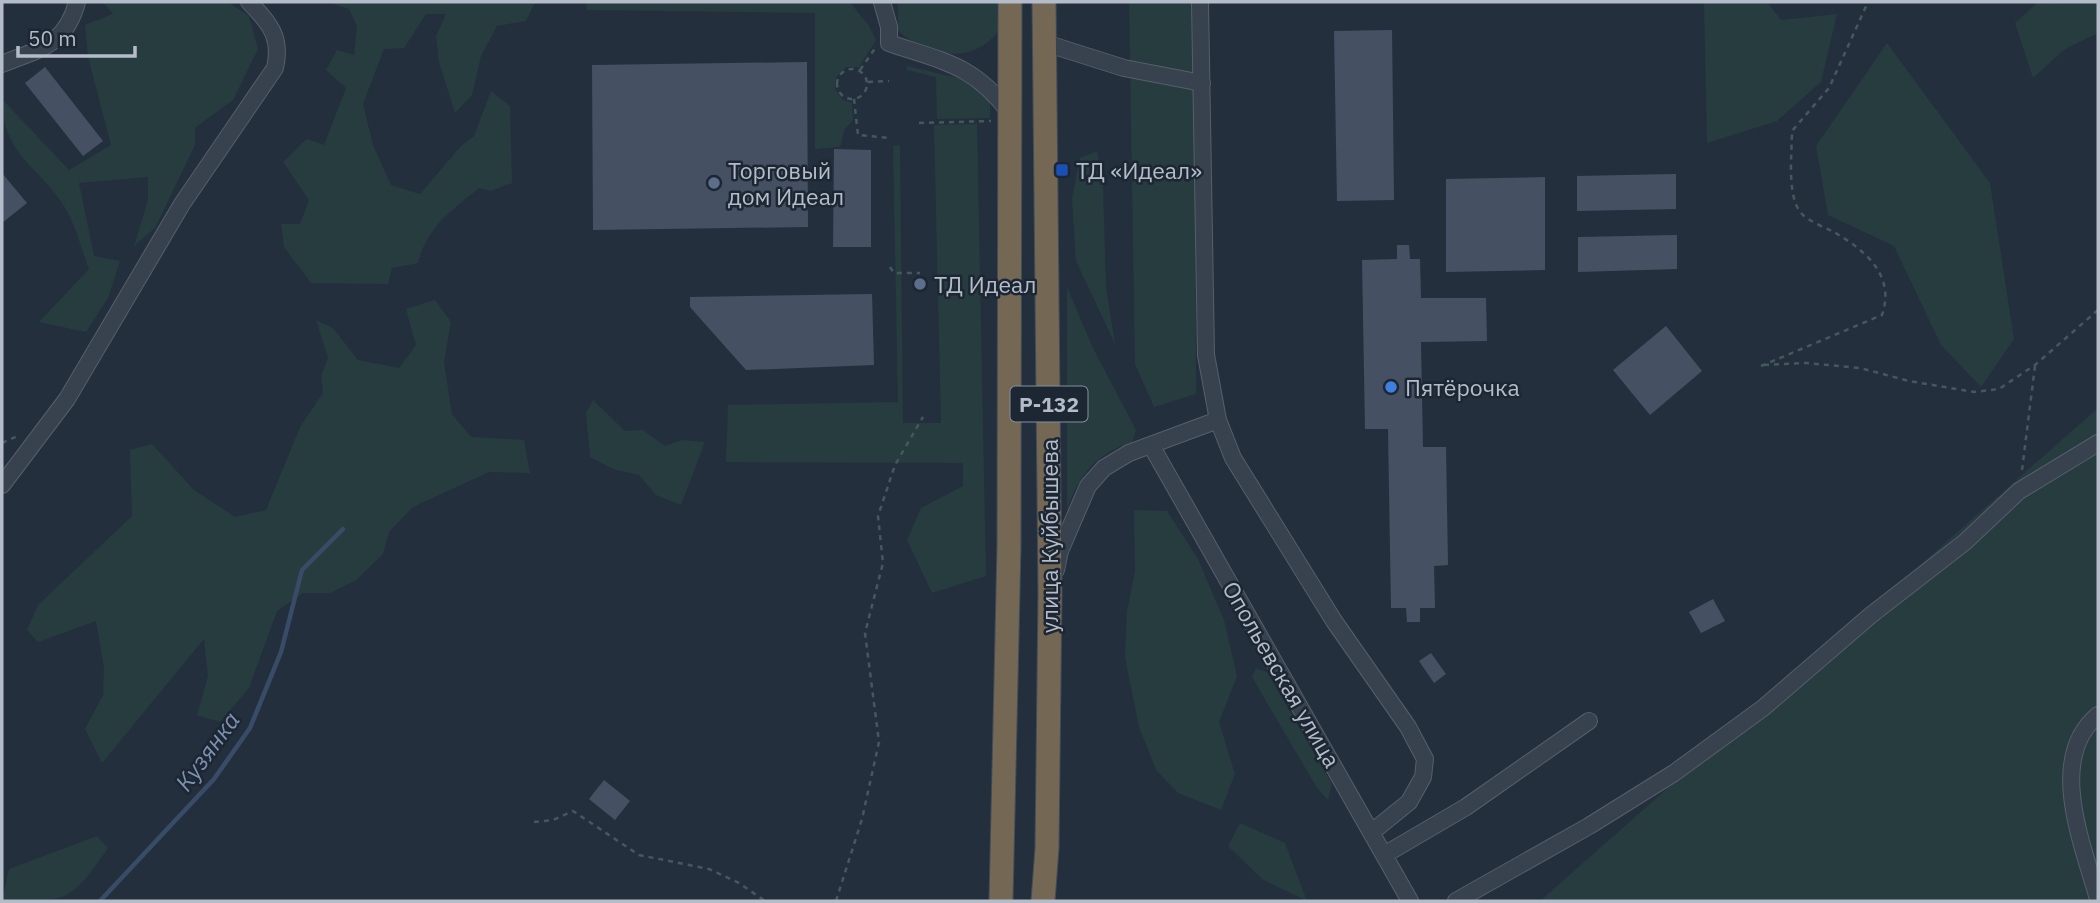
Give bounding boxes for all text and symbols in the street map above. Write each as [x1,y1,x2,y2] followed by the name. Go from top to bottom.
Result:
[18,14,135,58] scale bar
[28,24,77,52] text: 50 m
[728,155,844,211] place label: Торговый дом Идеал
[1076,155,1202,185] place label: ТД «Идеал»
[1054,162,1070,178] marker: ТД «Идеал»
[706,175,722,191] marker: Торговый дом Идеал
[934,269,1037,299] place label: ТД Идеал
[912,276,928,292] marker: ТД Идеал
[1405,372,1520,402] place label: Пятёрочка
[1383,379,1399,395] marker: Пятёрочка
[1010,386,1088,422] road number: Р-132
[1034,439,1064,633] street label: улица Куйбышева
[1216,575,1348,773] street label: Опольевская улица
[167,705,247,797] water label: Кузянка

